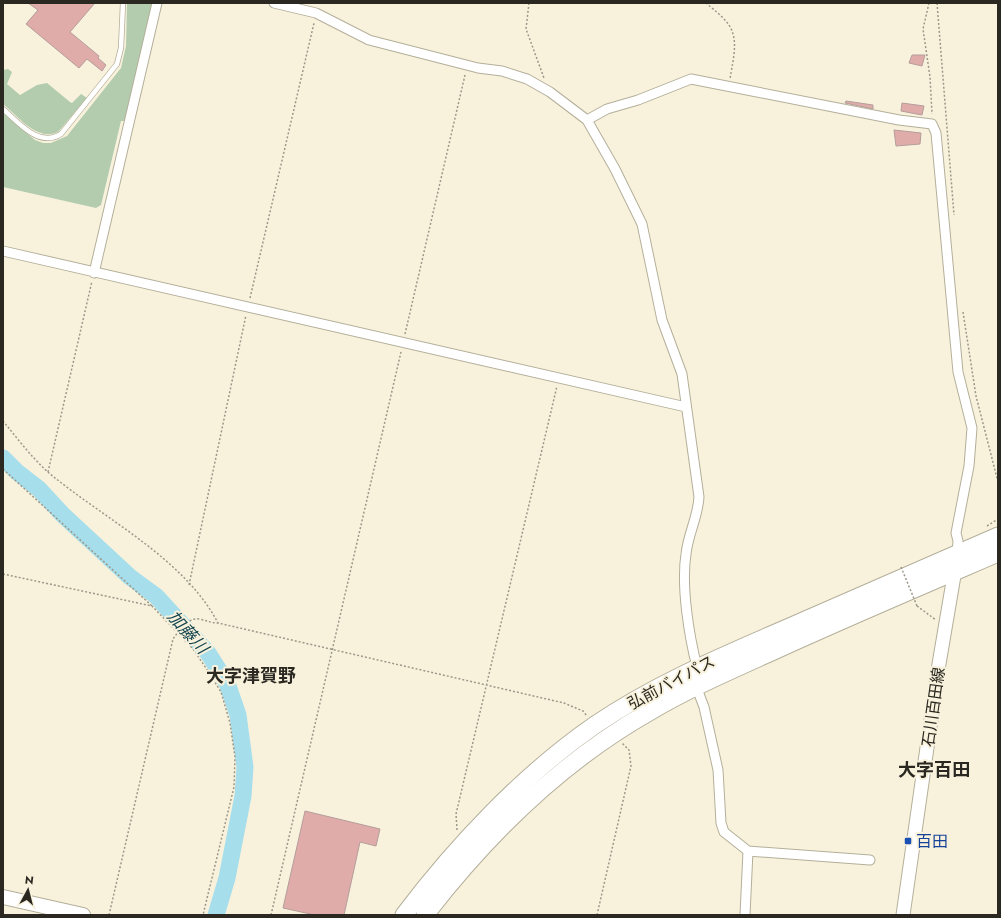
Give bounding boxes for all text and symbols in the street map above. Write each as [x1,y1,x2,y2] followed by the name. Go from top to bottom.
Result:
[162,605,215,660] water label: 加藤川
[624,650,719,715] street label: 弘前バイパス
[206,663,296,689] district label: 大字津賀野
[917,666,950,748] street label: 石川百田線
[898,757,970,783] district label: 大字百田
[916,830,948,853] place label: 百田
[903,836,913,846] marker: 百田
[8,870,48,910] north arrow
[24,872,35,889] text: N

